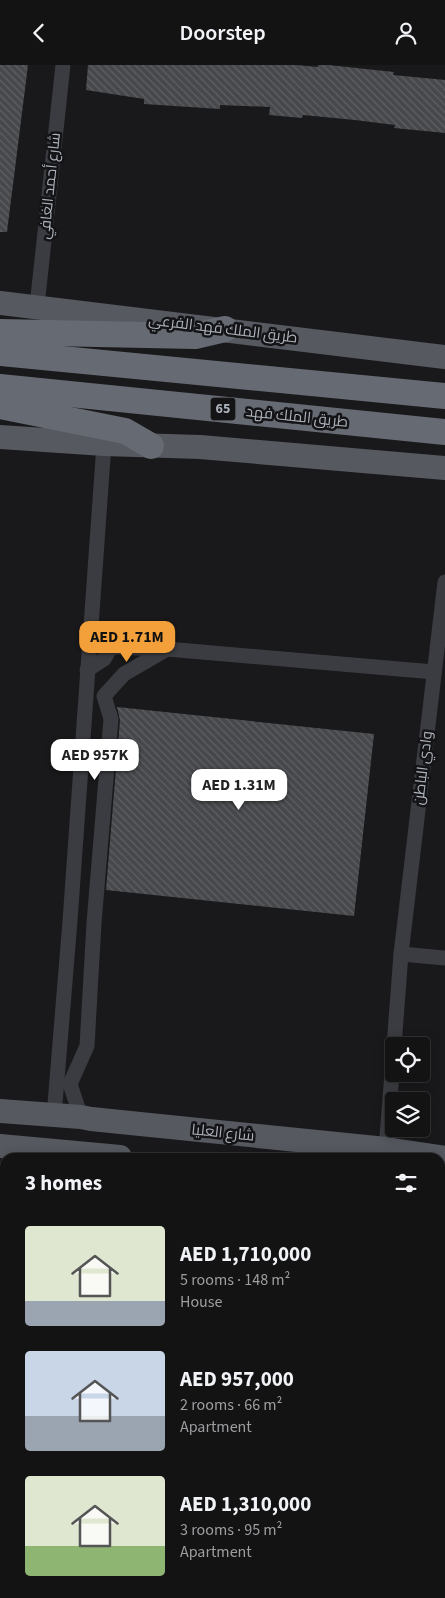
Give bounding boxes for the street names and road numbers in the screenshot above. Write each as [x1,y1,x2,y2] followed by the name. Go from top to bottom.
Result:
[34,132,67,240] street label: شارع أحمد الغافي
[147,309,299,350] street label: طريق الملك فهد الفرعي
[210,397,236,421] road number: 65
[245,401,349,433] street label: طريق الملك فهد
[408,730,439,806] street label: وادي الباطن
[190,1119,256,1147] street label: شارع العليا

